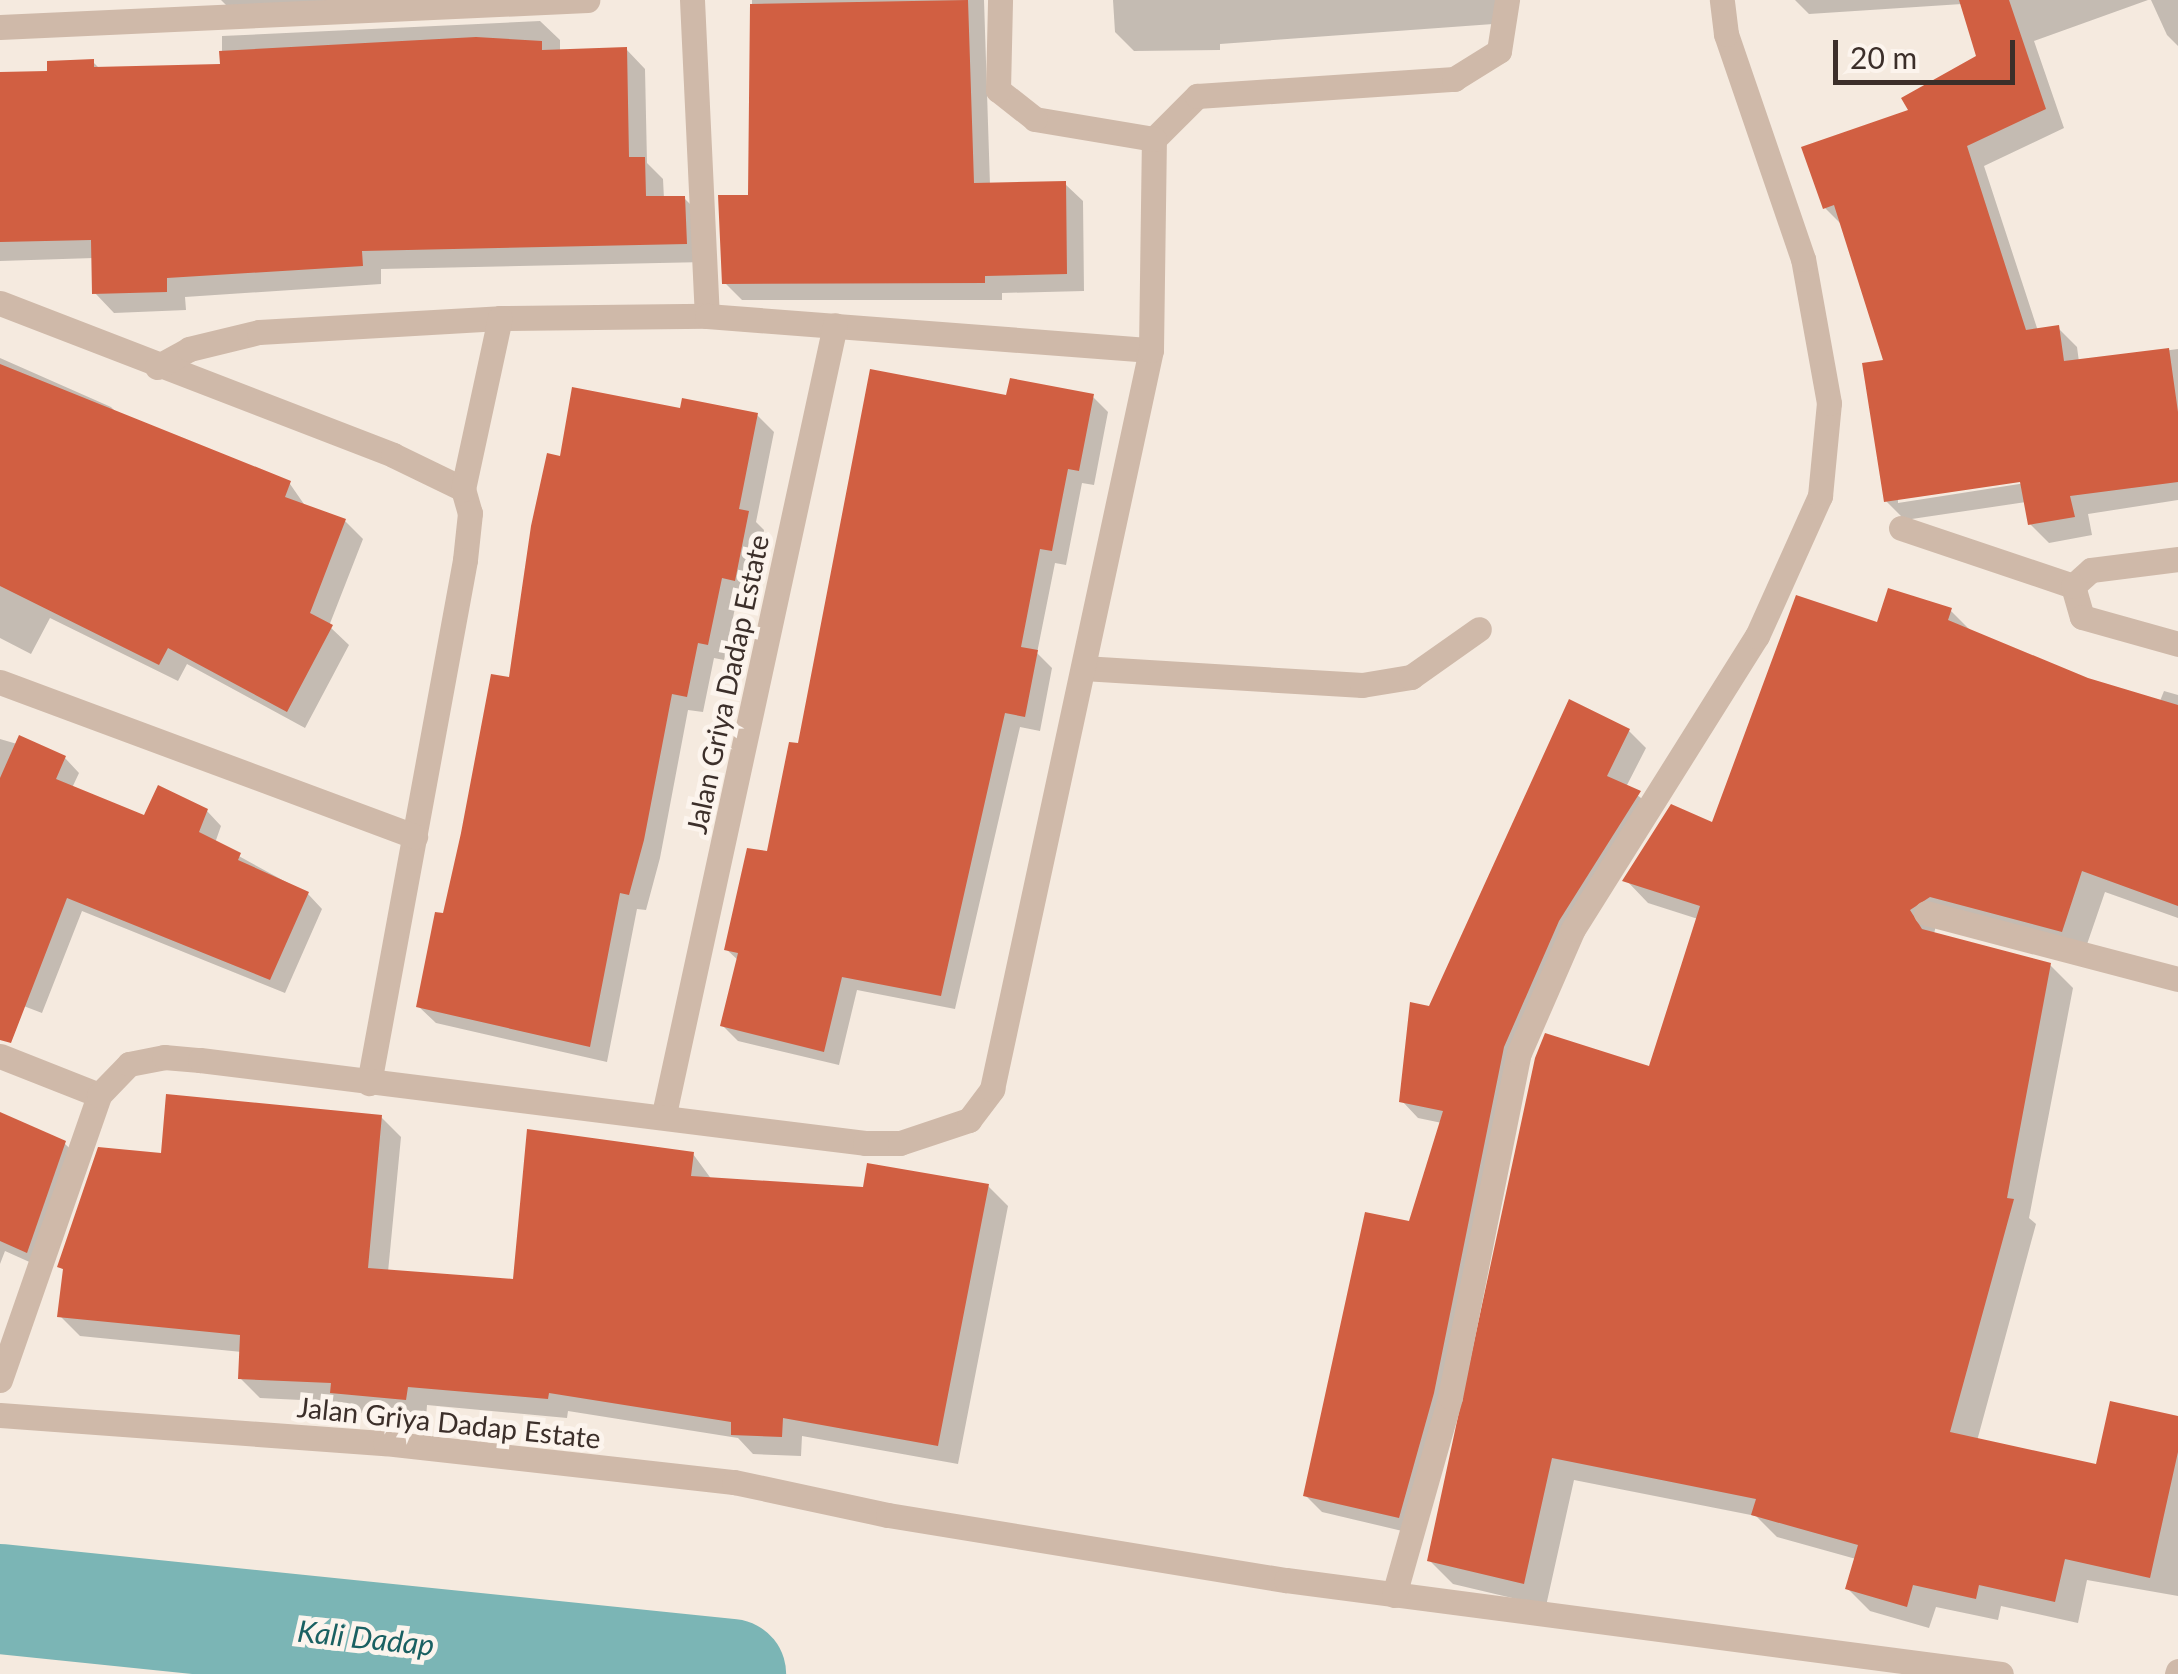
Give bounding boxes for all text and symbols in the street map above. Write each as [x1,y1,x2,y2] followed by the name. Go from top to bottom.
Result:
[1838,20,2020,82] scale bar
[1850,39,1917,75] text: 20 m
[679,531,775,837] street label: Jalan Griya Dadap Estate
[296,1389,602,1455] street label: Jalan Griya Dadap Estate
[296,1612,436,1662] water label: Kali Dadap

